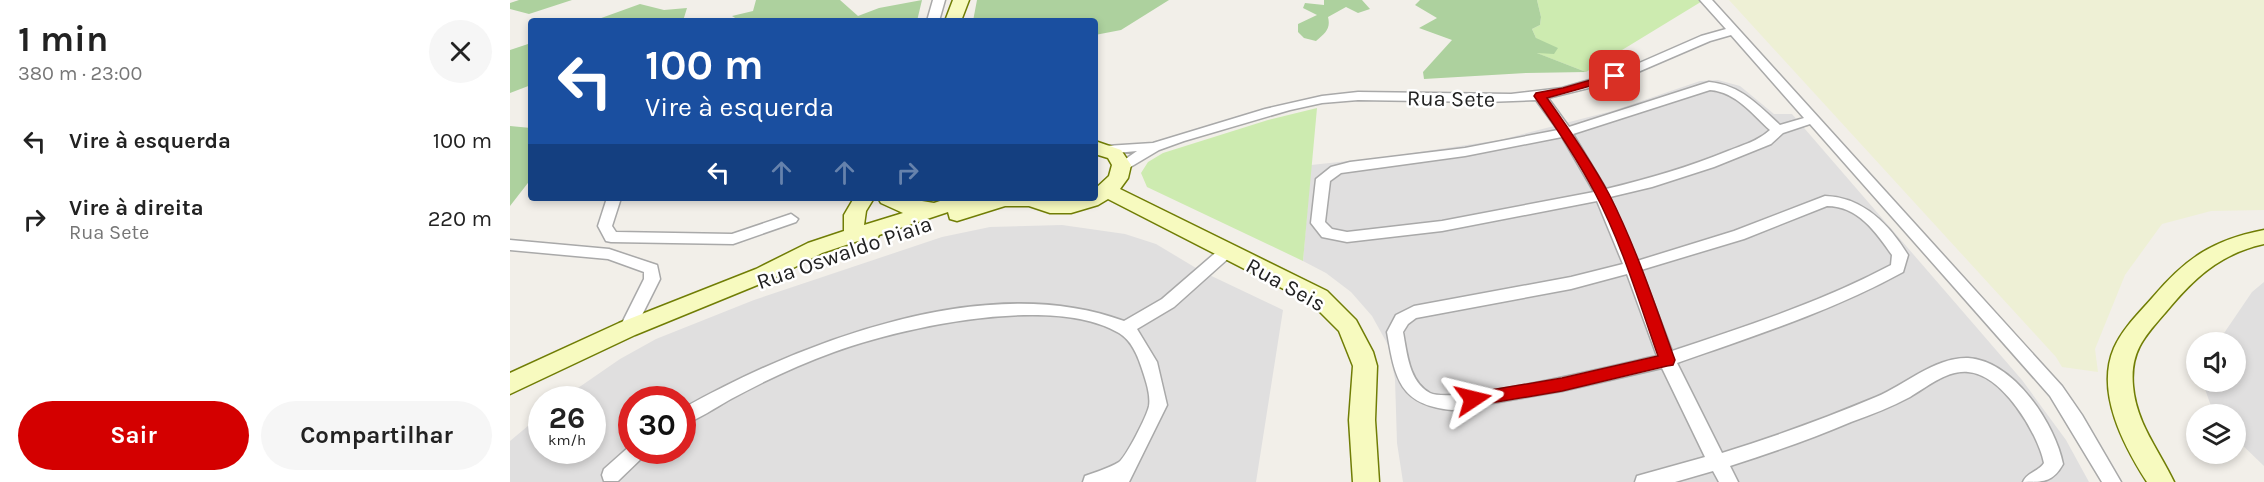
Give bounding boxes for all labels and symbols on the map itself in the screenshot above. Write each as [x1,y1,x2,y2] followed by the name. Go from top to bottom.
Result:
[1589,50,1640,101] pin
[1407,85,1495,113] street label: Rua Sete
[753,211,936,295] street label: Rua Oswaldo Piaia
[1241,252,1330,317] street label: Rua Seis
[1441,367,1505,431] position arrow
[618,386,696,464] speed limit sign: 30

